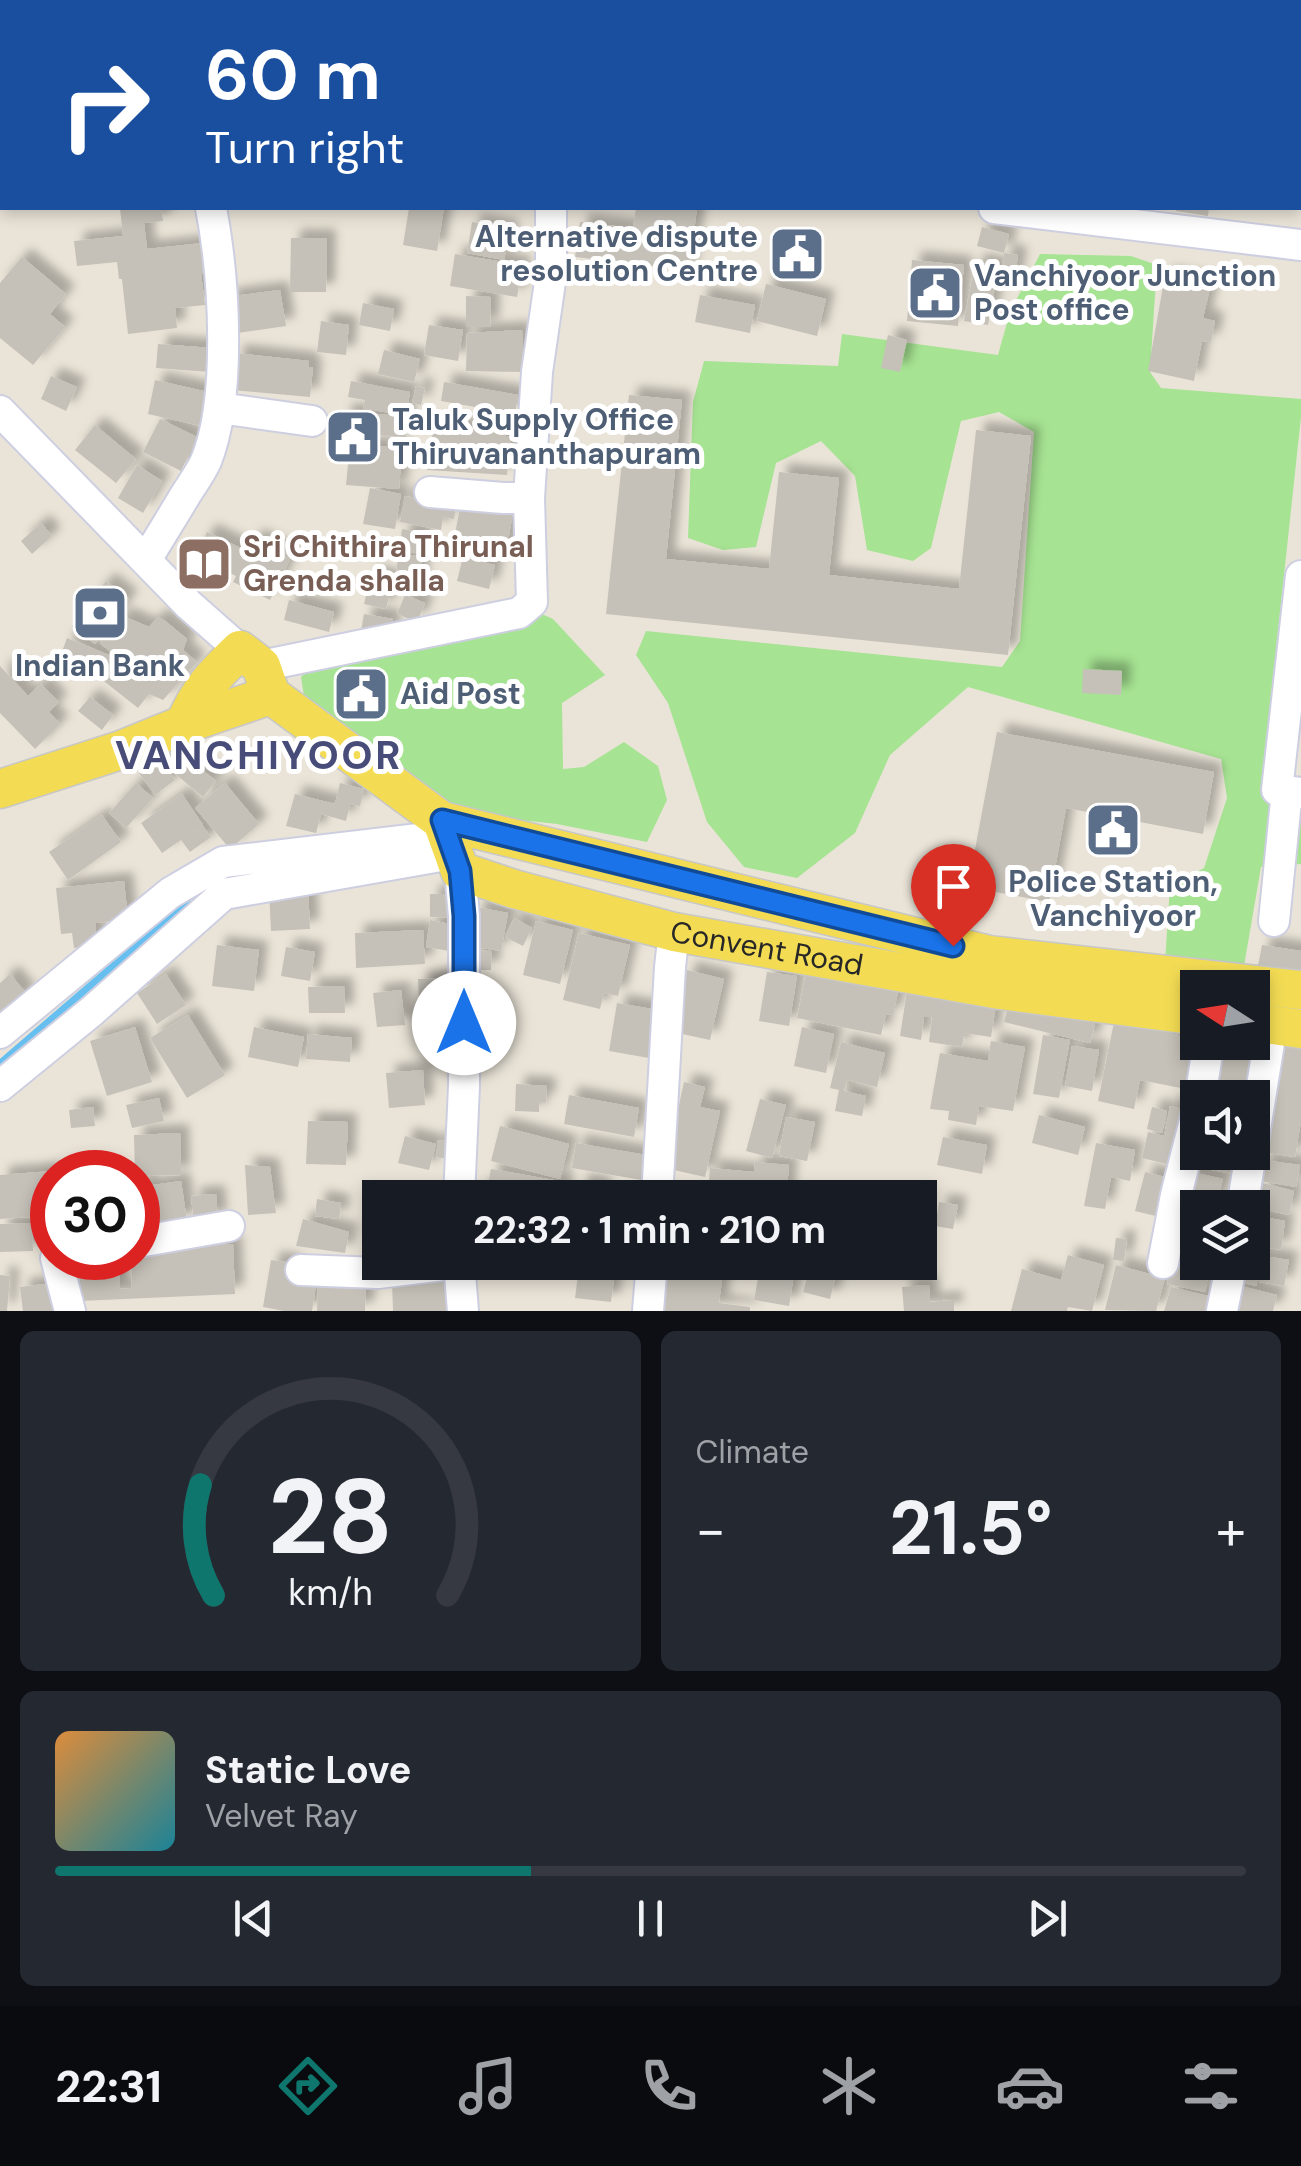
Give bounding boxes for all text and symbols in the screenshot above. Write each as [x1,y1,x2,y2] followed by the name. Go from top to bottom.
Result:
[205,30,381,121] text: 60 m
[40,40,170,170] icon: right
[205,118,404,177] text: Turn right
[475,217,758,290] place label: Alternative dispute resolution Centre
[767,224,827,284] public building icon: Alternative dispute resolution Centre
[974,256,1276,329] place label: Vanchiyoor Junction Post office
[905,263,965,323] public building icon: Vanchiyoor Junction Post office
[392,400,701,473] place label: Taluk Supply Office Thiruvananthapuram
[323,407,383,467] public building icon: Taluk Supply Office Thiruvananthapuram
[243,527,534,600] place label: Sri Chithira Thirunal Grenda shalla
[174,534,234,594] library icon: Sri Chithira Thirunal Grenda shalla
[70,583,130,643] bank icon: Indian Bank
[15,646,185,685] place label: Indian Bank
[331,664,391,724] public building icon: Aid Post
[400,674,521,713] place label: Aid Post
[115,729,403,781] district label: VANCHIYOOR
[1083,800,1143,860] public building icon: Police Station, Vanchiyoor
[911,844,996,947] pin
[926,859,981,914] icon: arrive
[1008,862,1218,935] place label: Police Station, Vanchiyoor
[667,912,866,984] street label: Convent Road
[1180,970,1270,1060] north arrow
[1180,970,1270,1280] map controls
[412,971,516,1075] position arrow
[1180,1080,1270,1170] button: sound
[30,1150,160,1280] speed limit sign: 30
[1180,1190,1270,1280] button: layers
[473,1205,826,1255] text: 22:32 · 1 min · 210 m
[696,1431,809,1473] text: Climate
[268,1450,393,1585] text: 28
[889,1480,1052,1577] text: 21.5°
[696,1494,726,1566] text: −
[1216,1494,1246,1566] text: +
[288,1570,372,1616] text: km/h
[205,1745,411,1795] text: Static Love
[205,1795,358,1837] text: Velvet Ray
[226,1891,281,1946] icon: previous
[623,1891,678,1946] icon: pause
[1020,1891,1075,1946] icon: next
[273,2051,343,2121] icon: directions
[453,2051,523,2121] icon: music
[634,2051,704,2121] icon: phone
[814,2051,884,2121] icon: climate
[995,2051,1065,2121] icon: car
[1176,2051,1246,2121] icon: filters
[55,2057,162,2116] text: 22:31

